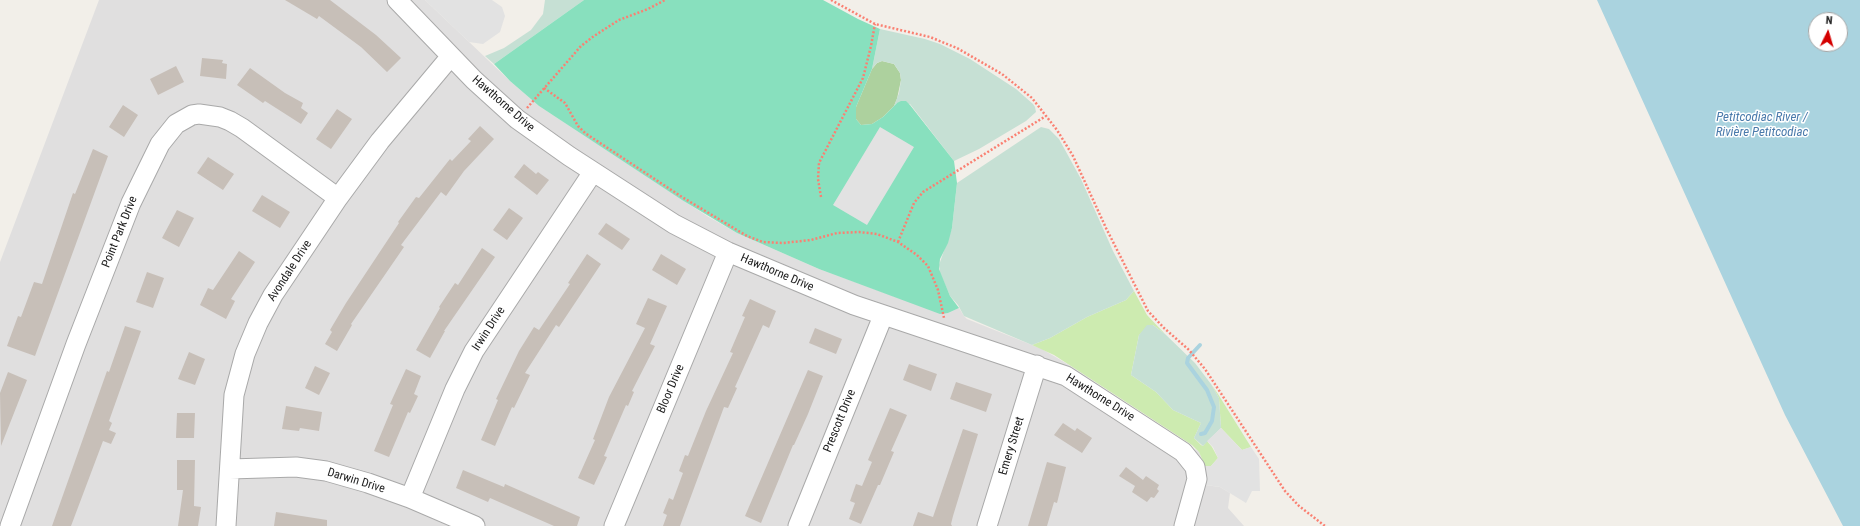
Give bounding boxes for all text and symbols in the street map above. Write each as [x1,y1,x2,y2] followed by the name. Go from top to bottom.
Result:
[1808,12,1848,52] north arrow
[1825,14,1833,27] text: N
[469,73,537,135] street label: Hawthorne Drive
[1716,110,1808,141] water label: Petitcodiac River / Rivière Petitcodiac
[99,194,141,270] street label: Point Park Drive
[265,238,315,304] street label: Avondale Drive
[738,251,816,295] street label: Hawthorne Drive
[469,304,509,354] street label: Irwin Drive
[654,362,688,416] street label: Bloor Drive
[1063,371,1137,425] street label: Hawthorne Drive
[821,387,859,455] street label: Prescott Drive
[996,415,1028,477] street label: Emery Street
[325,465,387,497] street label: Darwin Drive

